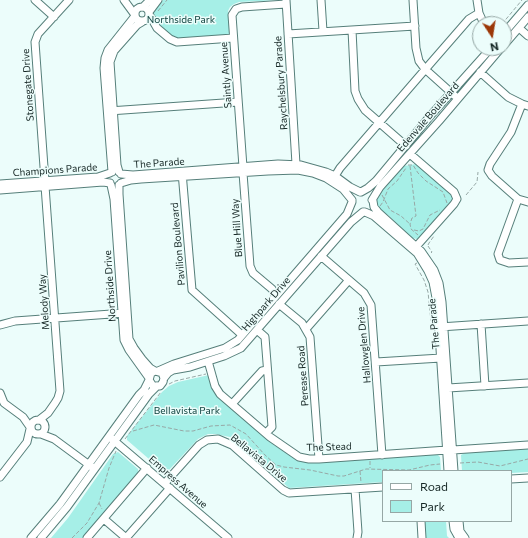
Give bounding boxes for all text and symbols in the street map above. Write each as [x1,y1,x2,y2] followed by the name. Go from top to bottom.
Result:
[147,14,215,26] park label: Northside Park
[472,16,512,56] north arrow
[272,36,290,130] street label: Raychelsbury Parade
[489,40,500,54] text: N
[218,41,234,109] street label: Saintly Avenue
[19,48,37,122] street label: Stonegate Drive
[395,80,461,154] street label: Edenvale Boulevard
[133,155,185,171] street label: The Parade
[12,161,98,179] street label: Champions Parade
[229,198,245,258] street label: Blue Hill Way
[168,202,188,286] street label: Pavilion Boulevard
[102,250,118,322] street label: Northside Drive
[36,274,52,330] street label: Melody Way
[239,274,293,334] street label: Highpark Drive
[426,298,442,350] street label: The Parade
[355,306,373,384] street label: Hallowglen Drive
[295,345,311,407] street label: Perease Road
[154,405,220,417] park label: Bellavista Park
[228,431,290,485] street label: Bellavista Drive
[306,440,352,454] street label: The Stead
[146,453,210,511] street label: Empress Avenue
[382,470,512,522] legend
[420,479,448,493] text: Road
[420,499,445,513] text: Park

